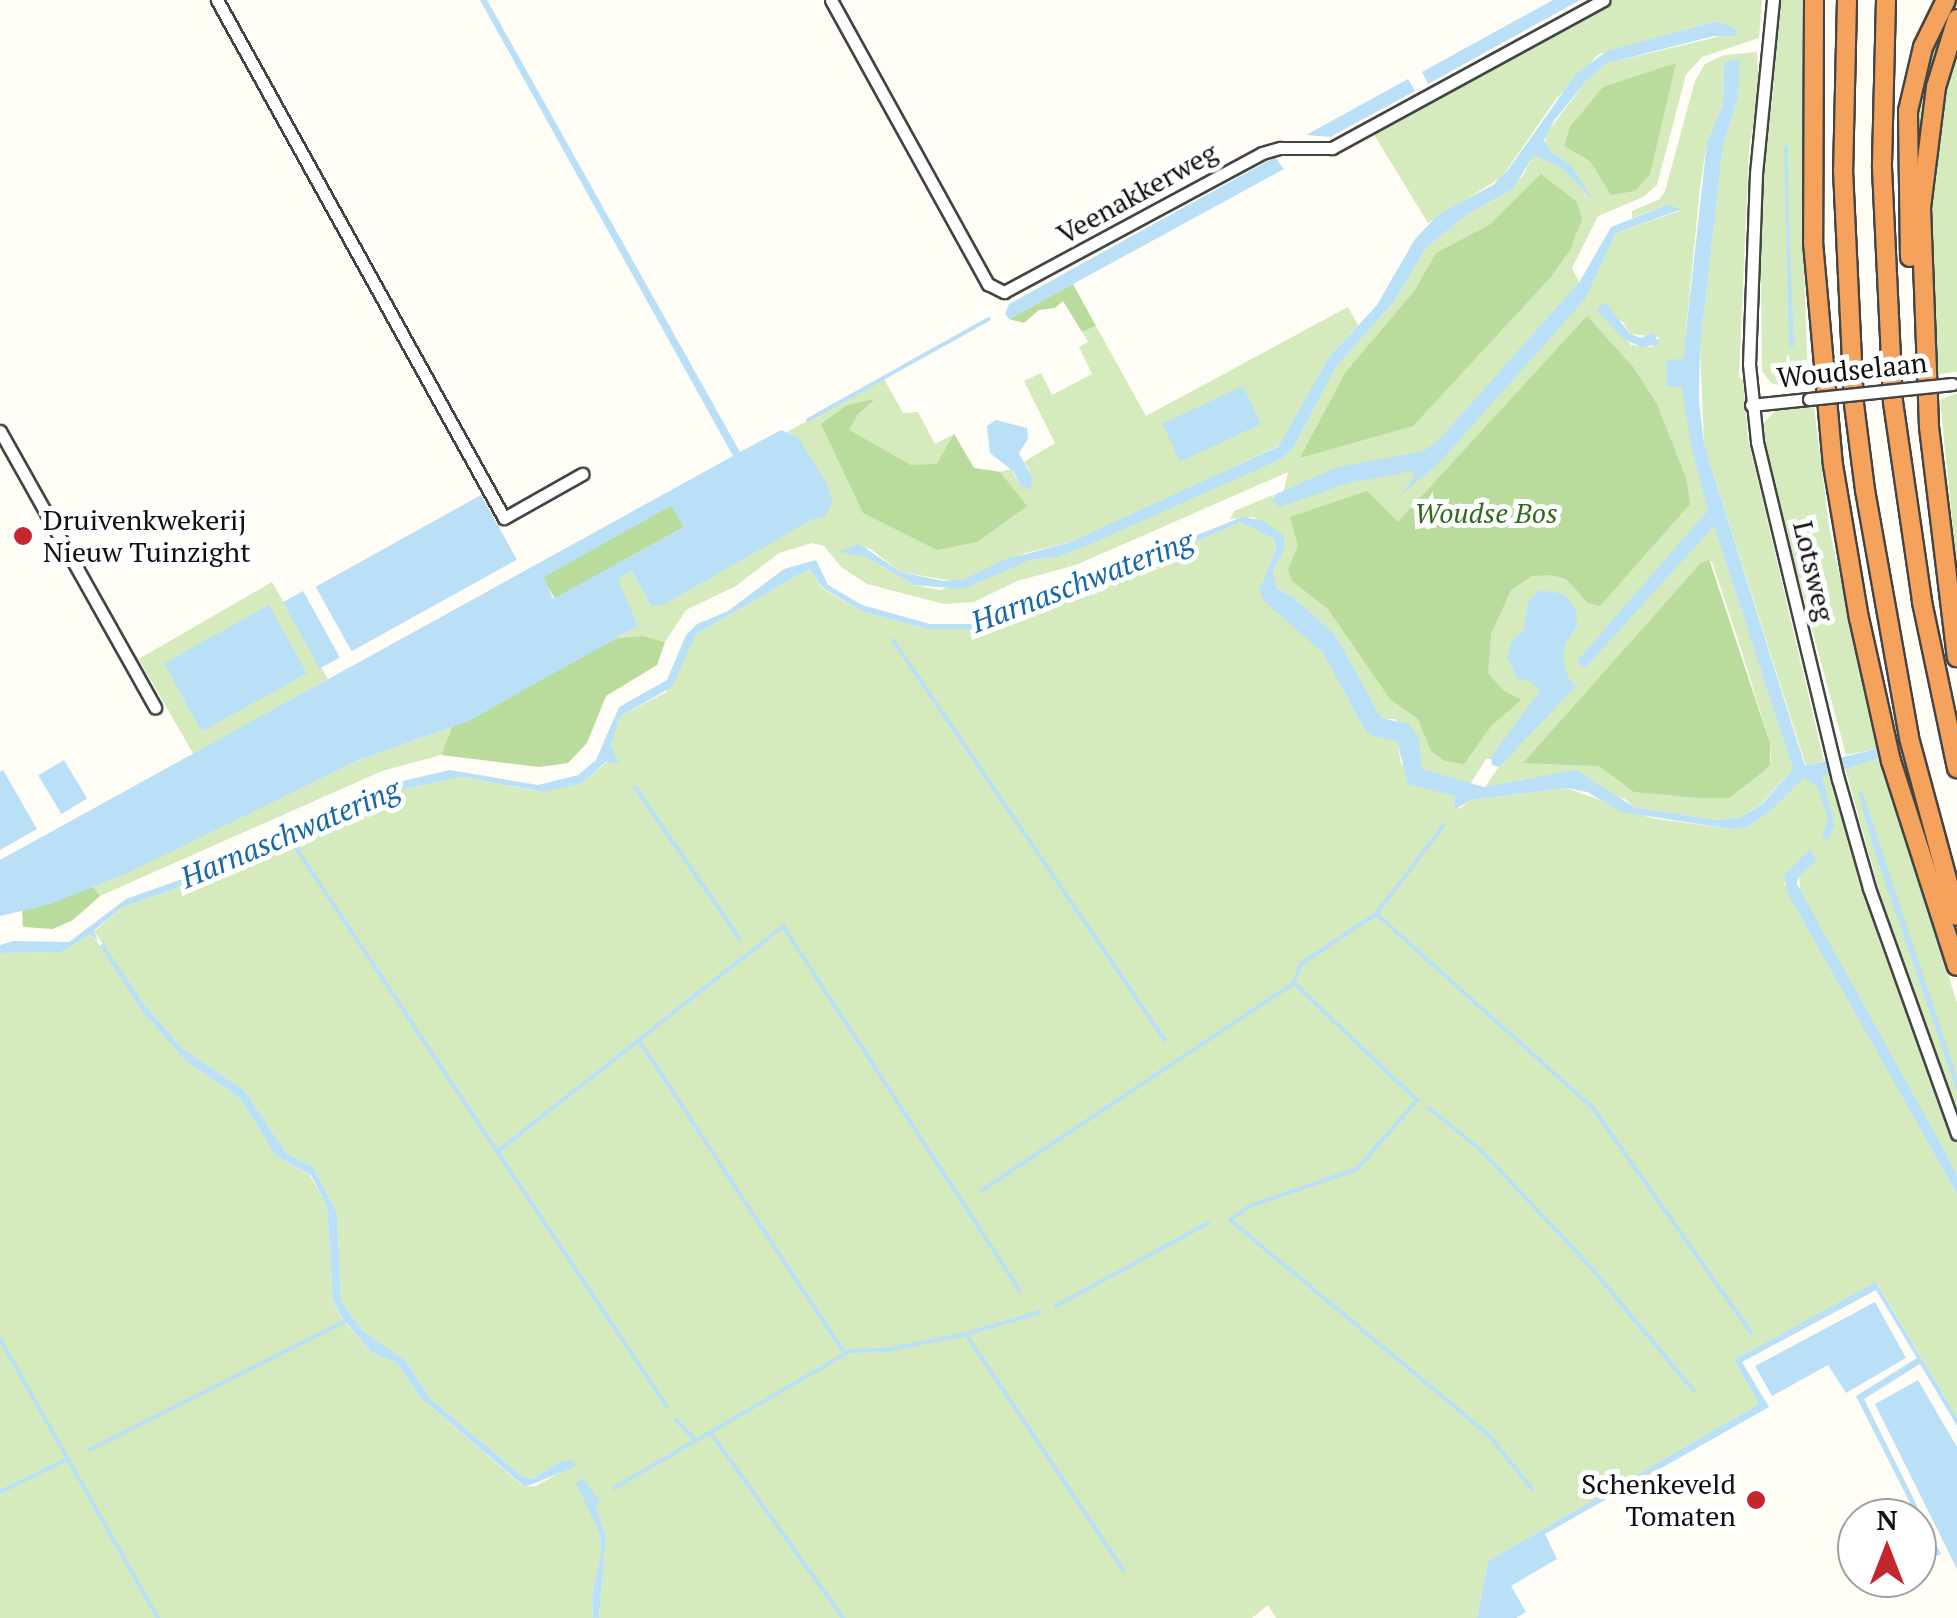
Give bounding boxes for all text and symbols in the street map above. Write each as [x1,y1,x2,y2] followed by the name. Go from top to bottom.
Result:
[1051,135,1223,251] street label: Veenakkerweg
[1775,345,1929,395] street label: Woudselaan
[1414,496,1558,530] park label: Woudse Bos
[43,503,251,569] place label: Druivenkwekerij Nieuw Tuinzight
[1786,518,1842,624] street label: Lotsweg
[966,522,1198,640] water label: Harnaschwatering
[12,525,34,547] marker: Druivenkwekerij Nieuw Tuinzight
[175,771,405,895] water label: Harnaschwatering
[1581,1467,1736,1533] place label: Schenkeveld Tomaten
[1745,1489,1767,1511] marker: Schenkeveld Tomaten
[1837,1498,1937,1598] north arrow
[1876,1501,1898,1538] text: N

